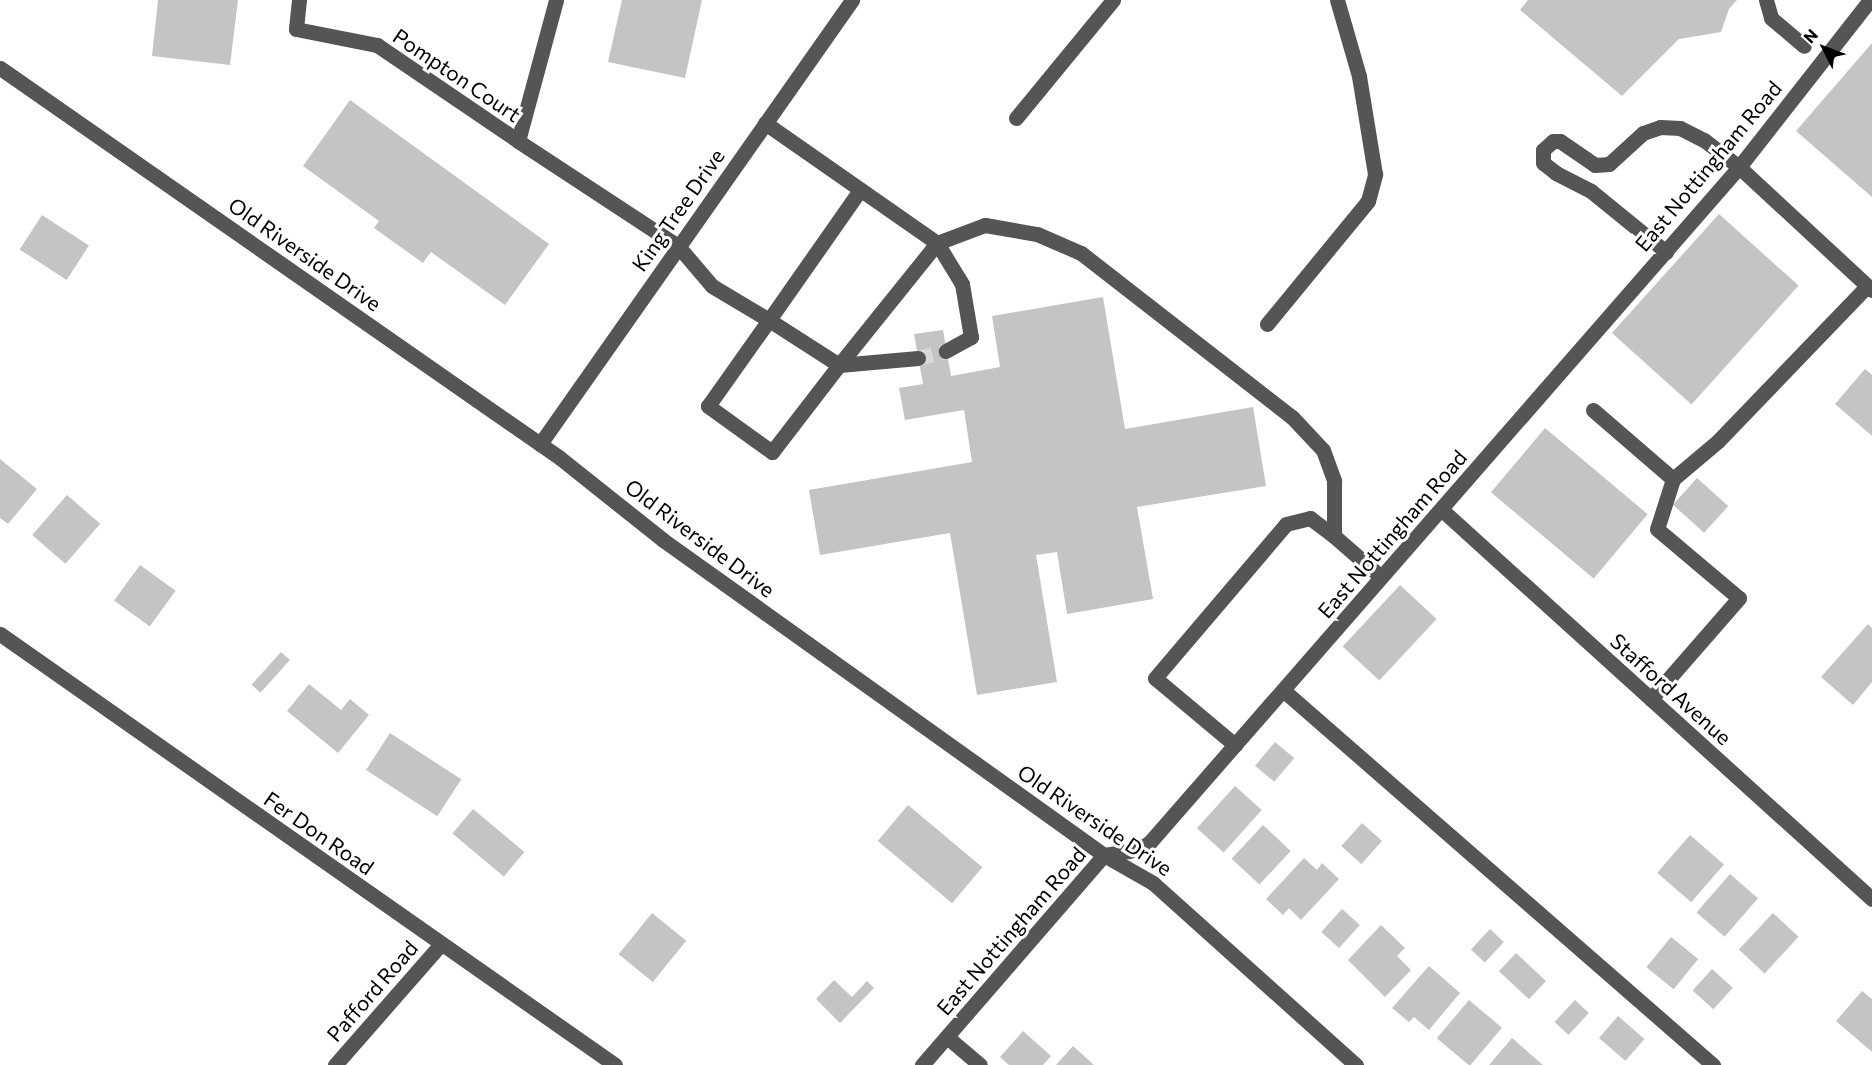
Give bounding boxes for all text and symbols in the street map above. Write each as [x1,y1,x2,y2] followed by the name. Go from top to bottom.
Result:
[1794,18,1854,78] north arrow
[388,23,526,127] street label: Pompton Court
[1799,25,1821,46] text: N
[1629,76,1787,256] street label: East Nottingham Road
[627,144,729,276] street label: King Tree Drive
[224,192,386,316] street label: Old Riverside Drive
[1312,445,1472,623] street label: East Nottingham Road
[620,474,780,602] street label: Old Riverside Drive
[1605,628,1737,750] street label: Stafford Avenue
[1013,759,1177,881] street label: Old Riverside Drive
[259,786,379,880] street label: Fer Don Road
[931,842,1091,1020] street label: East Nottingham Road
[321,935,423,1047] street label: Pafford Road

